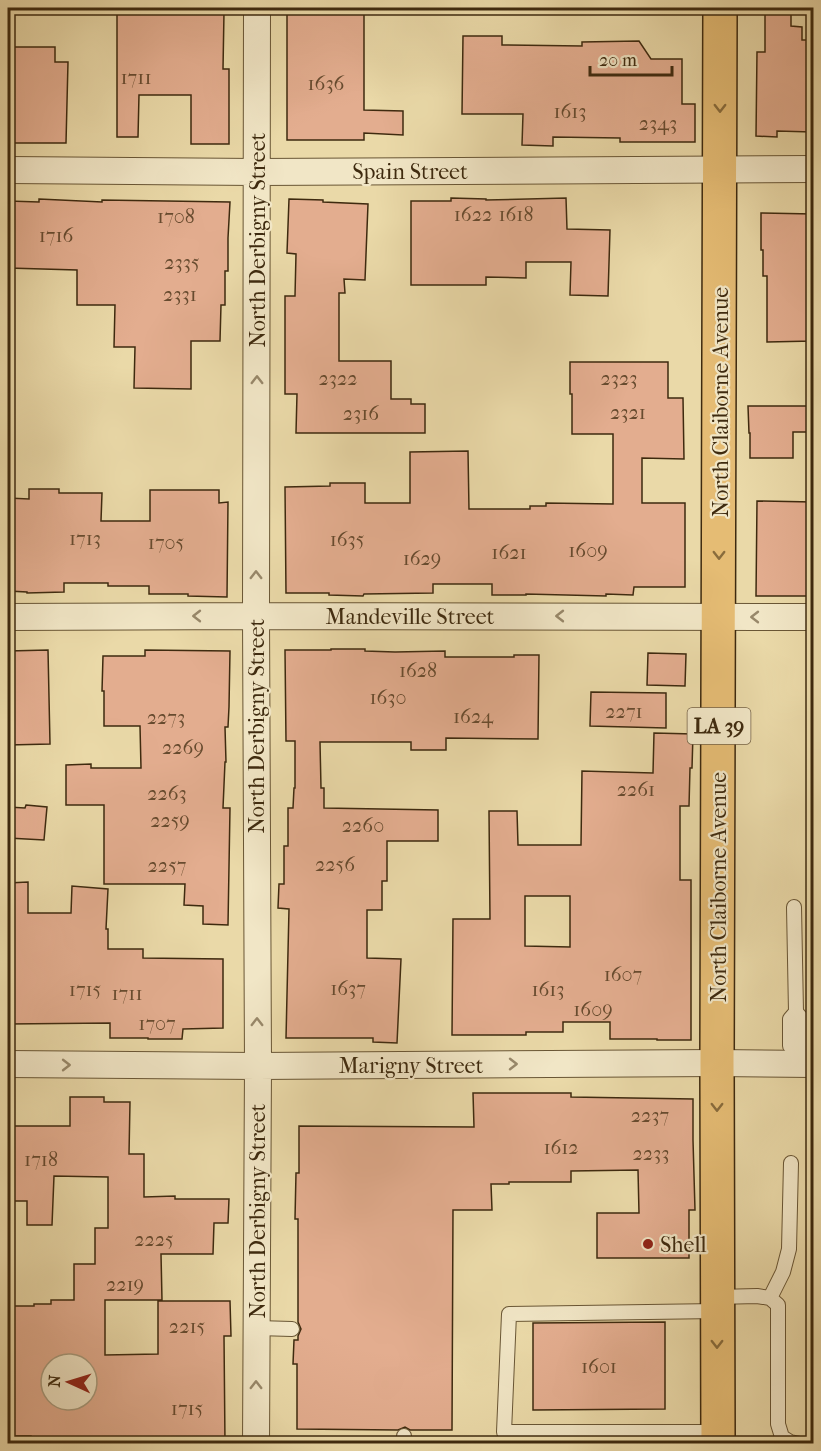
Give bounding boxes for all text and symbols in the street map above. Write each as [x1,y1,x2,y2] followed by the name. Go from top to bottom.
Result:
[590,39,672,77] scale bar
[599,50,637,71] text: 20 m
[120,66,152,89] house number: 1711
[308,72,345,95] house number: 1636
[553,100,587,123] house number: 1613
[714,103,726,112] one-way arrow
[639,112,677,135] house number: 2343
[245,132,271,347] street label: North Derbigny Street
[352,159,468,185] street label: Spain Street
[454,203,492,226] house number: 1622
[499,203,533,226] house number: 1618
[157,205,195,228] house number: 1708
[39,224,74,247] house number: 1716
[164,251,200,274] house number: 2335
[163,283,197,306] house number: 2331
[708,287,734,517] street label: North Claiborne Avenue
[318,367,358,390] house number: 2322
[601,367,637,390] house number: 2323
[251,376,263,385] one-way arrow
[610,401,646,424] house number: 2321
[343,402,379,425] house number: 2316
[69,527,101,550] house number: 1713
[330,528,364,551] house number: 1635
[148,531,184,554] house number: 1705
[568,539,608,562] house number: 1609
[491,541,527,564] house number: 1621
[403,547,441,570] house number: 1629
[713,550,725,559] one-way arrow
[250,571,262,580] one-way arrow
[326,604,495,630] street label: Mandeville Street
[193,610,202,622] one-way arrow
[556,610,565,622] one-way arrow
[751,611,760,623] one-way arrow
[244,618,270,833] street label: North Derbigny Street
[399,659,437,682] house number: 1628
[369,686,407,709] house number: 1630
[605,700,643,723] house number: 2271
[453,705,494,728] house number: 1624
[147,706,185,729] house number: 2273
[688,708,750,744] road number: LA 39
[162,736,204,759] house number: 2269
[706,772,732,1002] street label: North Claiborne Avenue
[617,778,655,801] house number: 2261
[147,782,187,805] house number: 2263
[150,809,190,832] house number: 2259
[342,814,384,837] house number: 2260
[315,853,355,876] house number: 2256
[148,854,187,877] house number: 2257
[604,963,643,986] house number: 1607
[330,977,366,1000] house number: 1637
[69,978,101,1001] house number: 1715
[531,978,565,1001] house number: 1613
[111,982,143,1005] house number: 1711
[573,998,613,1021] house number: 1609
[138,1012,176,1035] house number: 1707
[251,1018,264,1027] one-way arrow
[339,1053,483,1079] street label: Marigny Street
[508,1058,517,1070] one-way arrow
[61,1059,70,1071] one-way arrow
[711,1102,723,1111] one-way arrow
[245,1103,271,1318] street label: North Derbigny Street
[631,1104,670,1127] house number: 2237
[543,1136,579,1159] house number: 1612
[633,1142,669,1165] house number: 2233
[24,1148,58,1171] house number: 1718
[134,1228,174,1251] house number: 2225
[660,1232,707,1258] place label: Shell
[641,1237,655,1251] marker: Shell
[106,1273,144,1296] house number: 2219
[169,1315,205,1338] house number: 2215
[711,1339,723,1348] one-way arrow
[39,1352,99,1412] north arrow
[581,1355,617,1378] house number: 1601
[45,1373,64,1388] text: N
[250,1381,262,1390] one-way arrow
[171,1397,203,1420] house number: 1715

